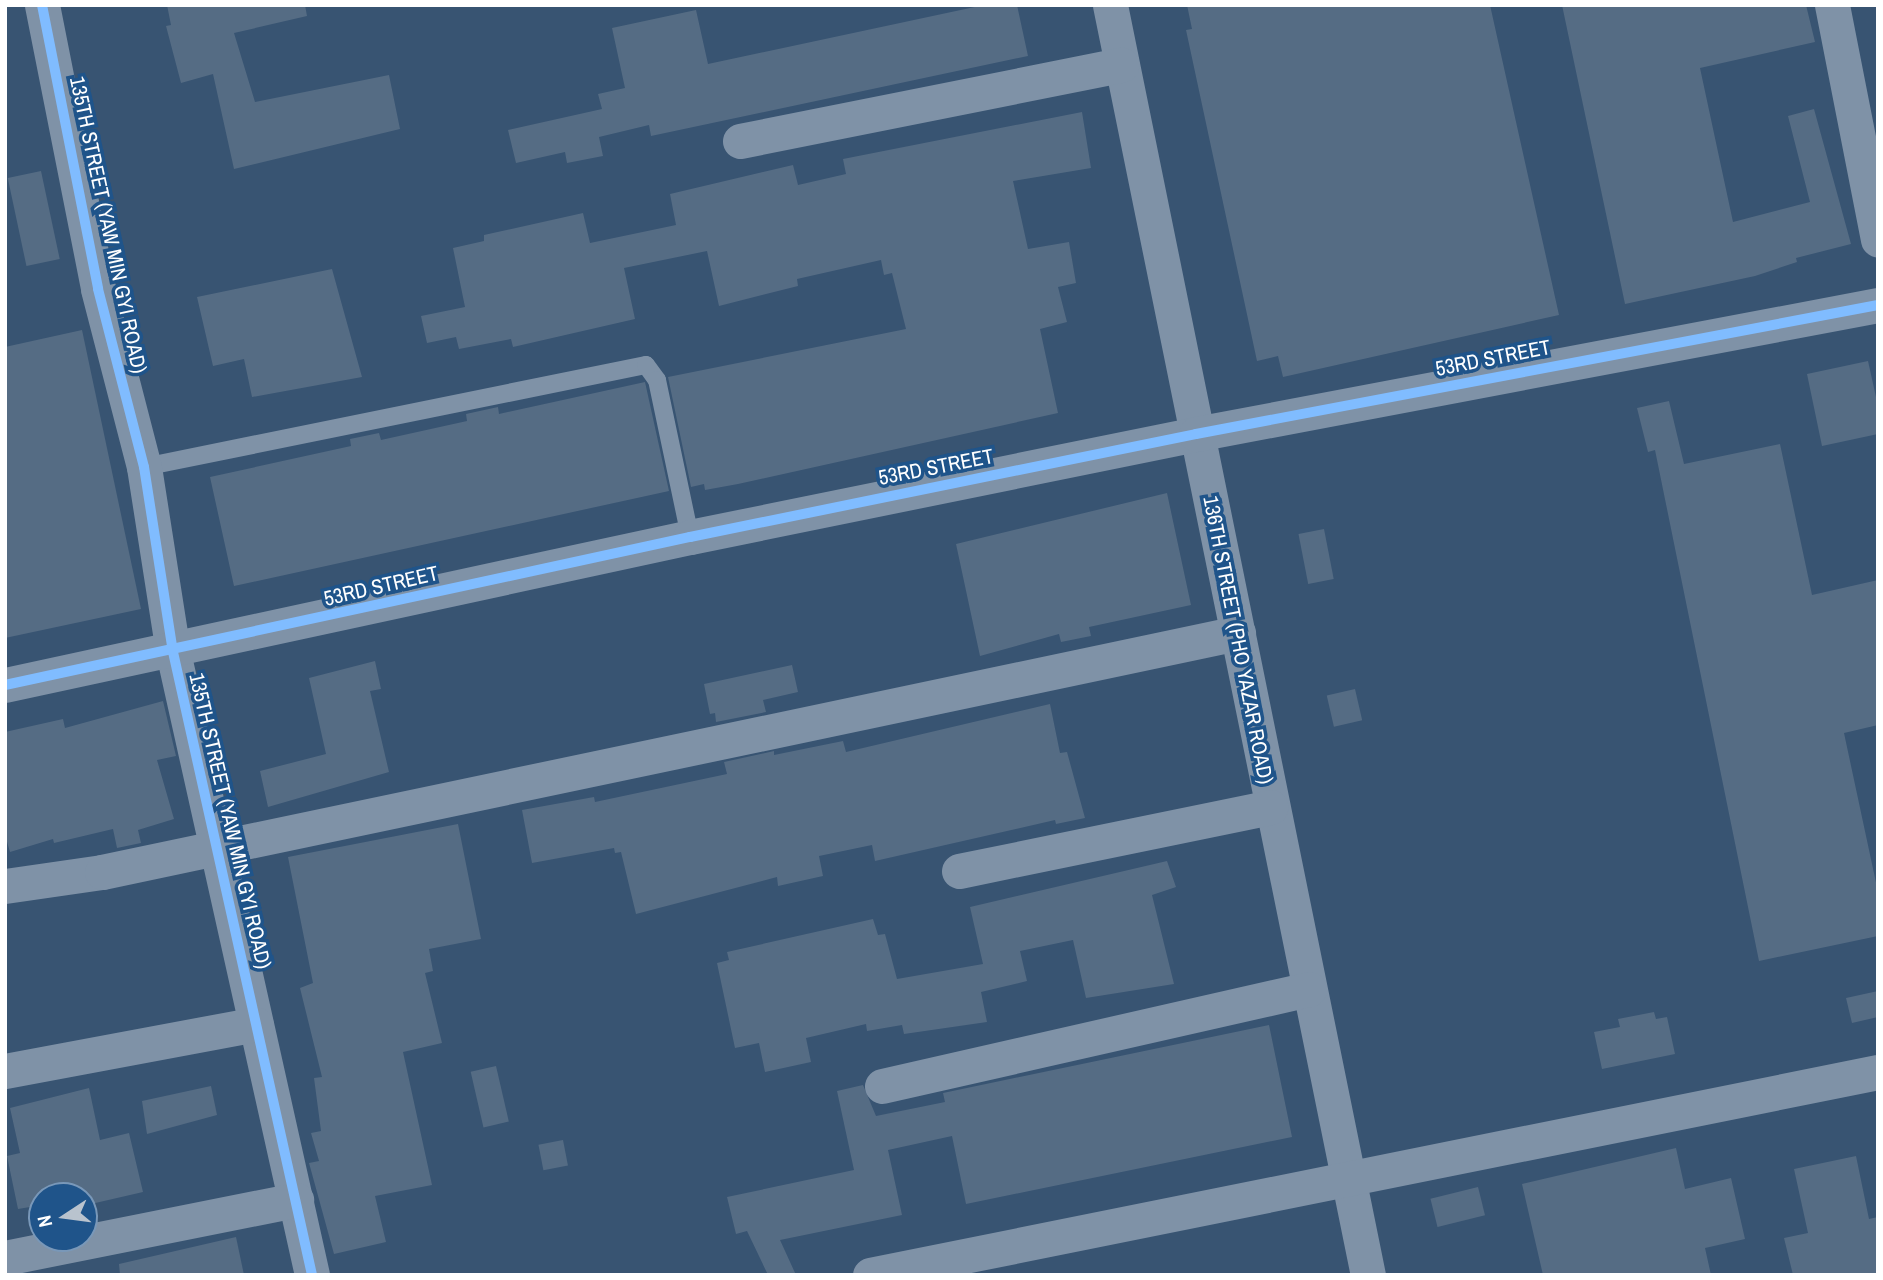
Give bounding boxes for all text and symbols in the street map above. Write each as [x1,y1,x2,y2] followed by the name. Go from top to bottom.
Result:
[64,74,152,376] street label: 135TH STREET (YAW MIN GYI ROAD)
[1433,334,1553,382] street label: 53RD STREET
[876,443,996,491] street label: 53RD STREET
[1198,494,1278,786] street label: 136TH STREET (PHO YAZAR ROAD)
[321,561,441,611] street label: 53RD STREET
[184,670,276,972] street label: 135TH STREET (YAW MIN GYI ROAD)
[28,1182,98,1252] north arrow
[31,1213,58,1230] text: N

